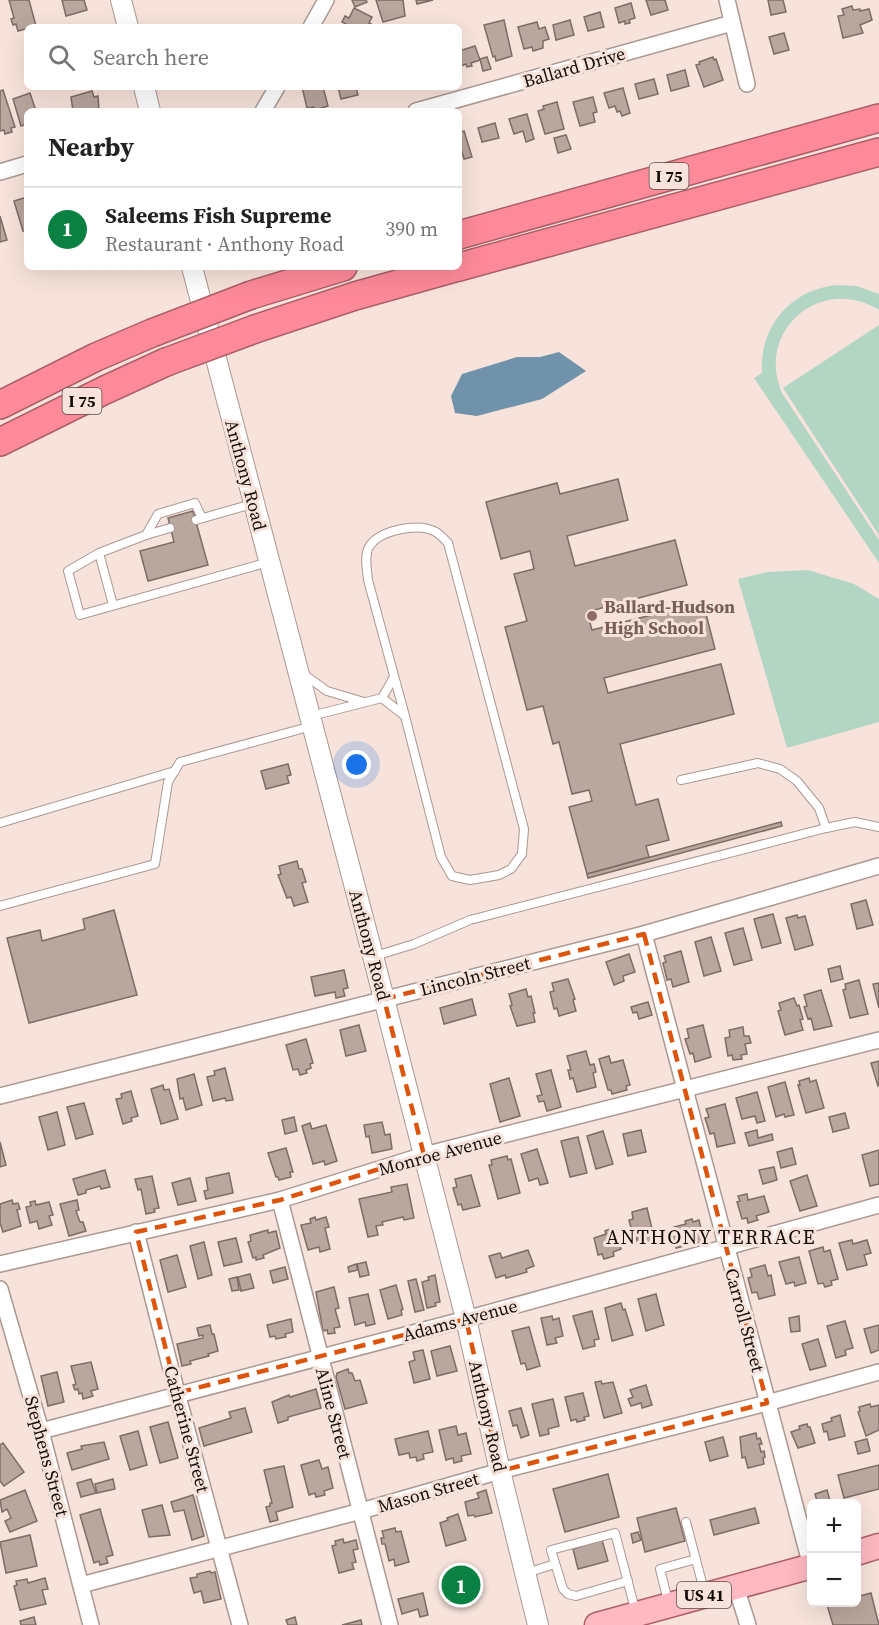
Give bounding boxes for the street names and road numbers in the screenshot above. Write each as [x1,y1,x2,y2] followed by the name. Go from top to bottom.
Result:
[520,40,628,94] street label: Ballard Drive
[650,163,688,189] road number: I 75
[62,388,101,414] road number: I 75
[219,417,273,533] street label: Anthony Road
[343,887,397,1003] street label: Anthony Road
[417,950,533,1002] street label: Lincoln Street
[376,1125,504,1181] street label: Monroe Avenue
[719,1265,771,1375] street label: Carroll Street
[400,1293,520,1347] street label: Adams Avenue
[463,1358,513,1474] street label: Anthony Road
[158,1363,216,1495] street label: Catherine Street
[310,1365,358,1462] street label: Aline Street
[19,1393,75,1519] street label: Stephens Street
[374,1466,482,1518] street label: Mason Street
[677,1582,731,1608] road number: US 41

